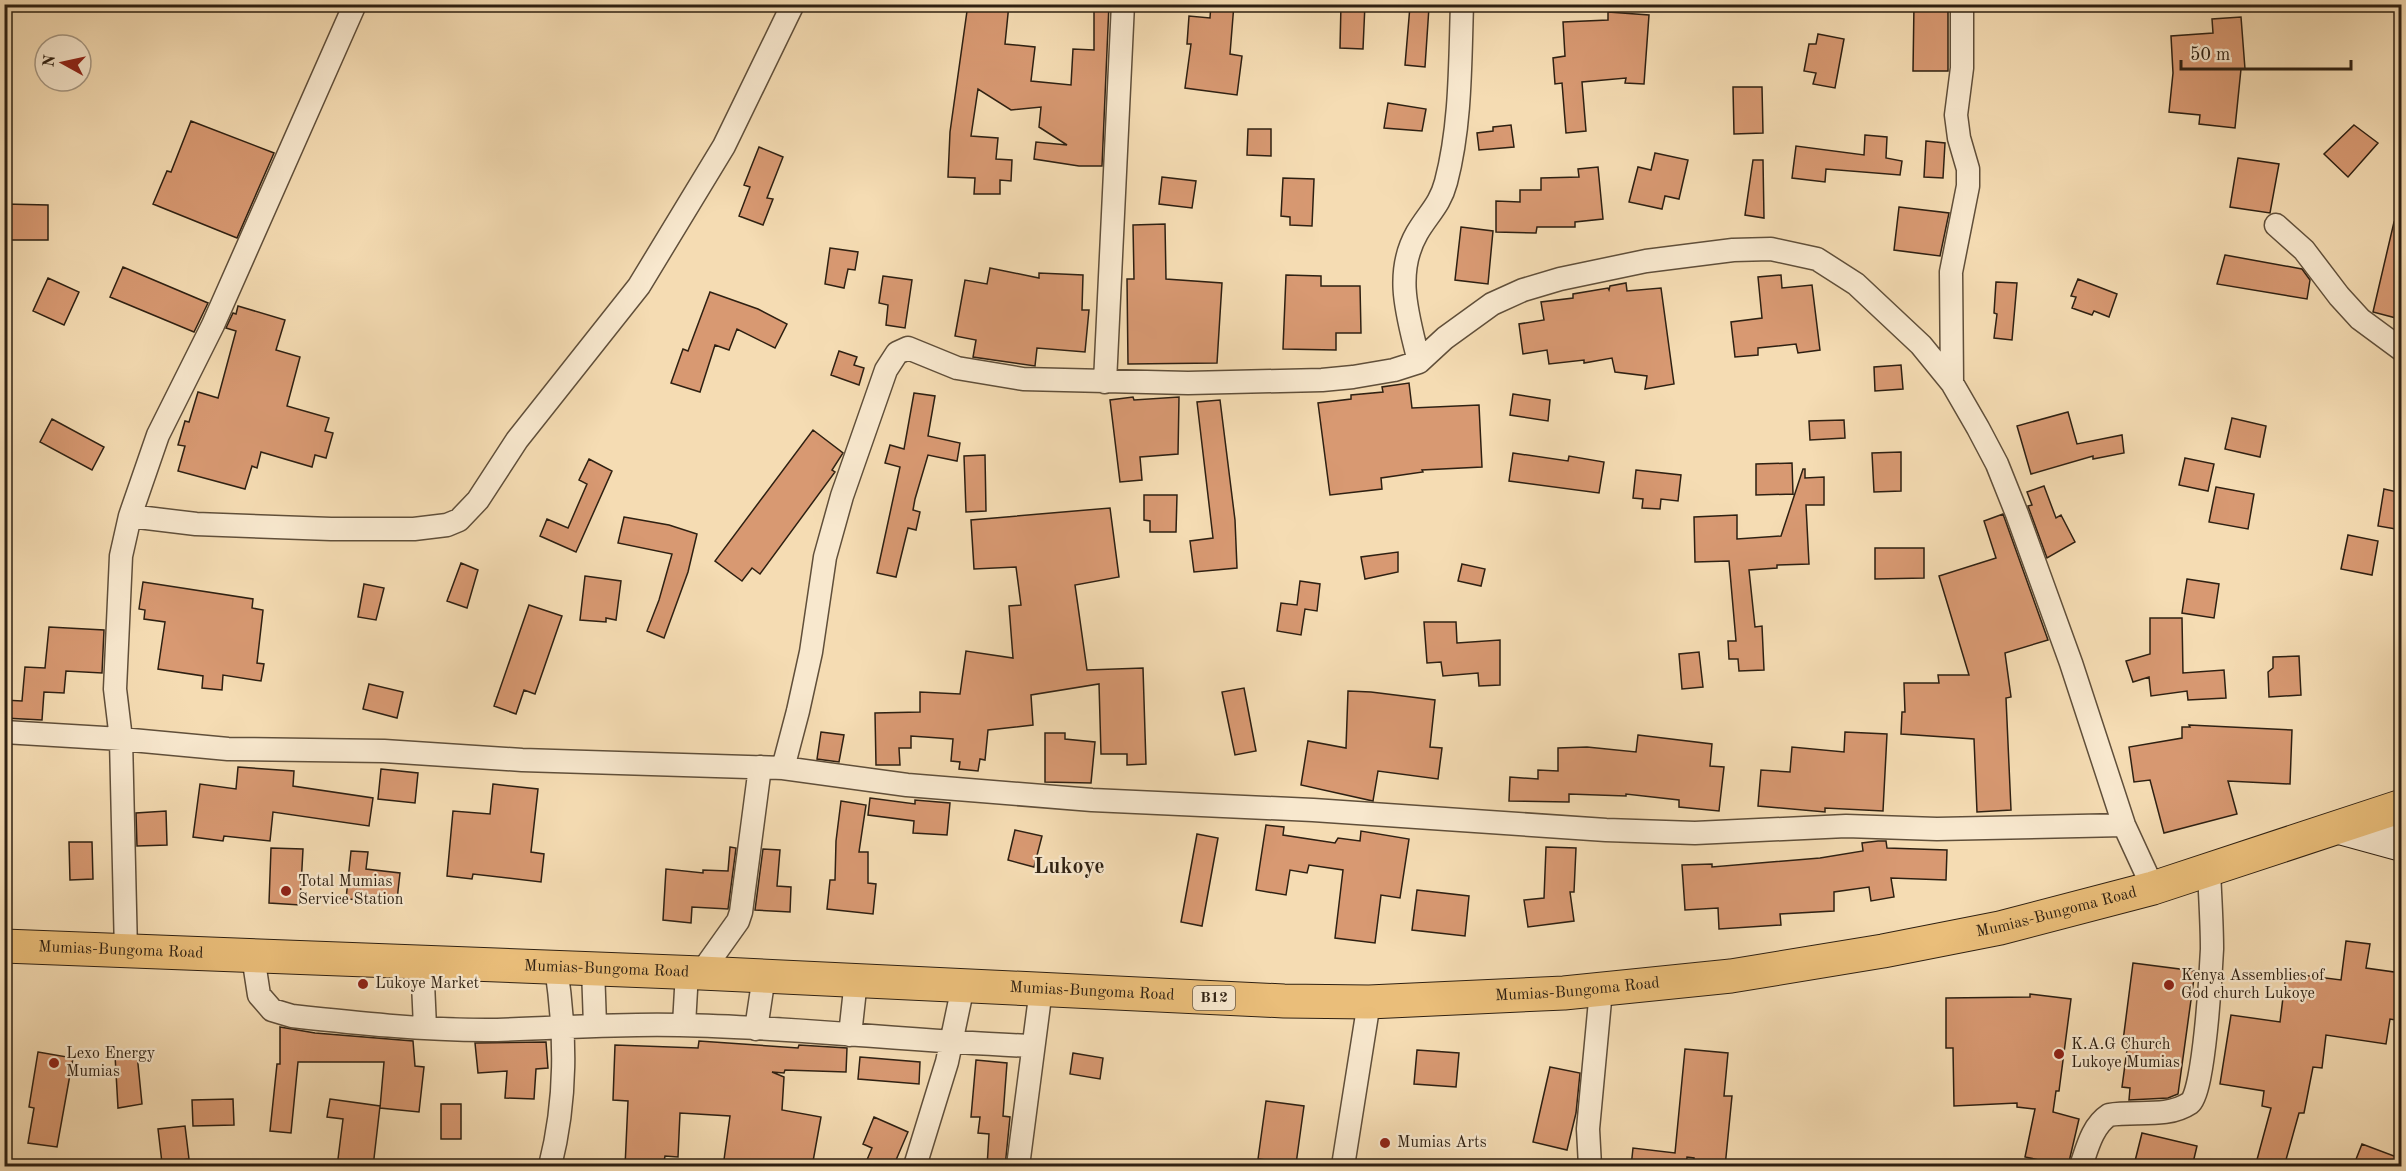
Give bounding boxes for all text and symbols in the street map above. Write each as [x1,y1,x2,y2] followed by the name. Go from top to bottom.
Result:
[33,33,93,93] north arrow
[2181,33,2350,71] scale bar
[2190,46,2230,64] text: 50 m
[41,53,59,68] text: N
[1033,856,1105,878] district label: Lukoye
[298,874,404,908] place label: Total Mumias Service Station
[279,884,293,898] marker: Total Mumias Service Station
[1975,885,2139,941] street label: Mumias-Bungoma Road
[38,939,204,962] street label: Mumias-Bungoma Road
[524,958,689,981] street label: Mumias-Bungoma Road
[2181,968,2325,1002] place label: Kenya Assemblies of God church Lukoye
[1495,975,1661,1004] street label: Mumias-Bungoma Road
[375,976,480,992] place label: Lukoye Market
[356,977,370,991] marker: Lukoye Market
[2162,978,2176,992] marker: Kenya Assemblies of God church Lukoye
[1009,980,1175,1004] street label: Mumias-Bungoma Road
[1193,986,1235,1010] road number: B12
[2071,1037,2180,1071] place label: K.A.G Church Lukoye Mumias
[66,1046,156,1080] place label: Lexo Energy Mumias
[2052,1047,2066,1061] marker: K.A.G Church Lukoye Mumias
[47,1056,61,1070] marker: Lexo Energy Mumias
[1397,1135,1487,1151] place label: Mumias Arts
[1378,1136,1392,1150] marker: Mumias Arts

